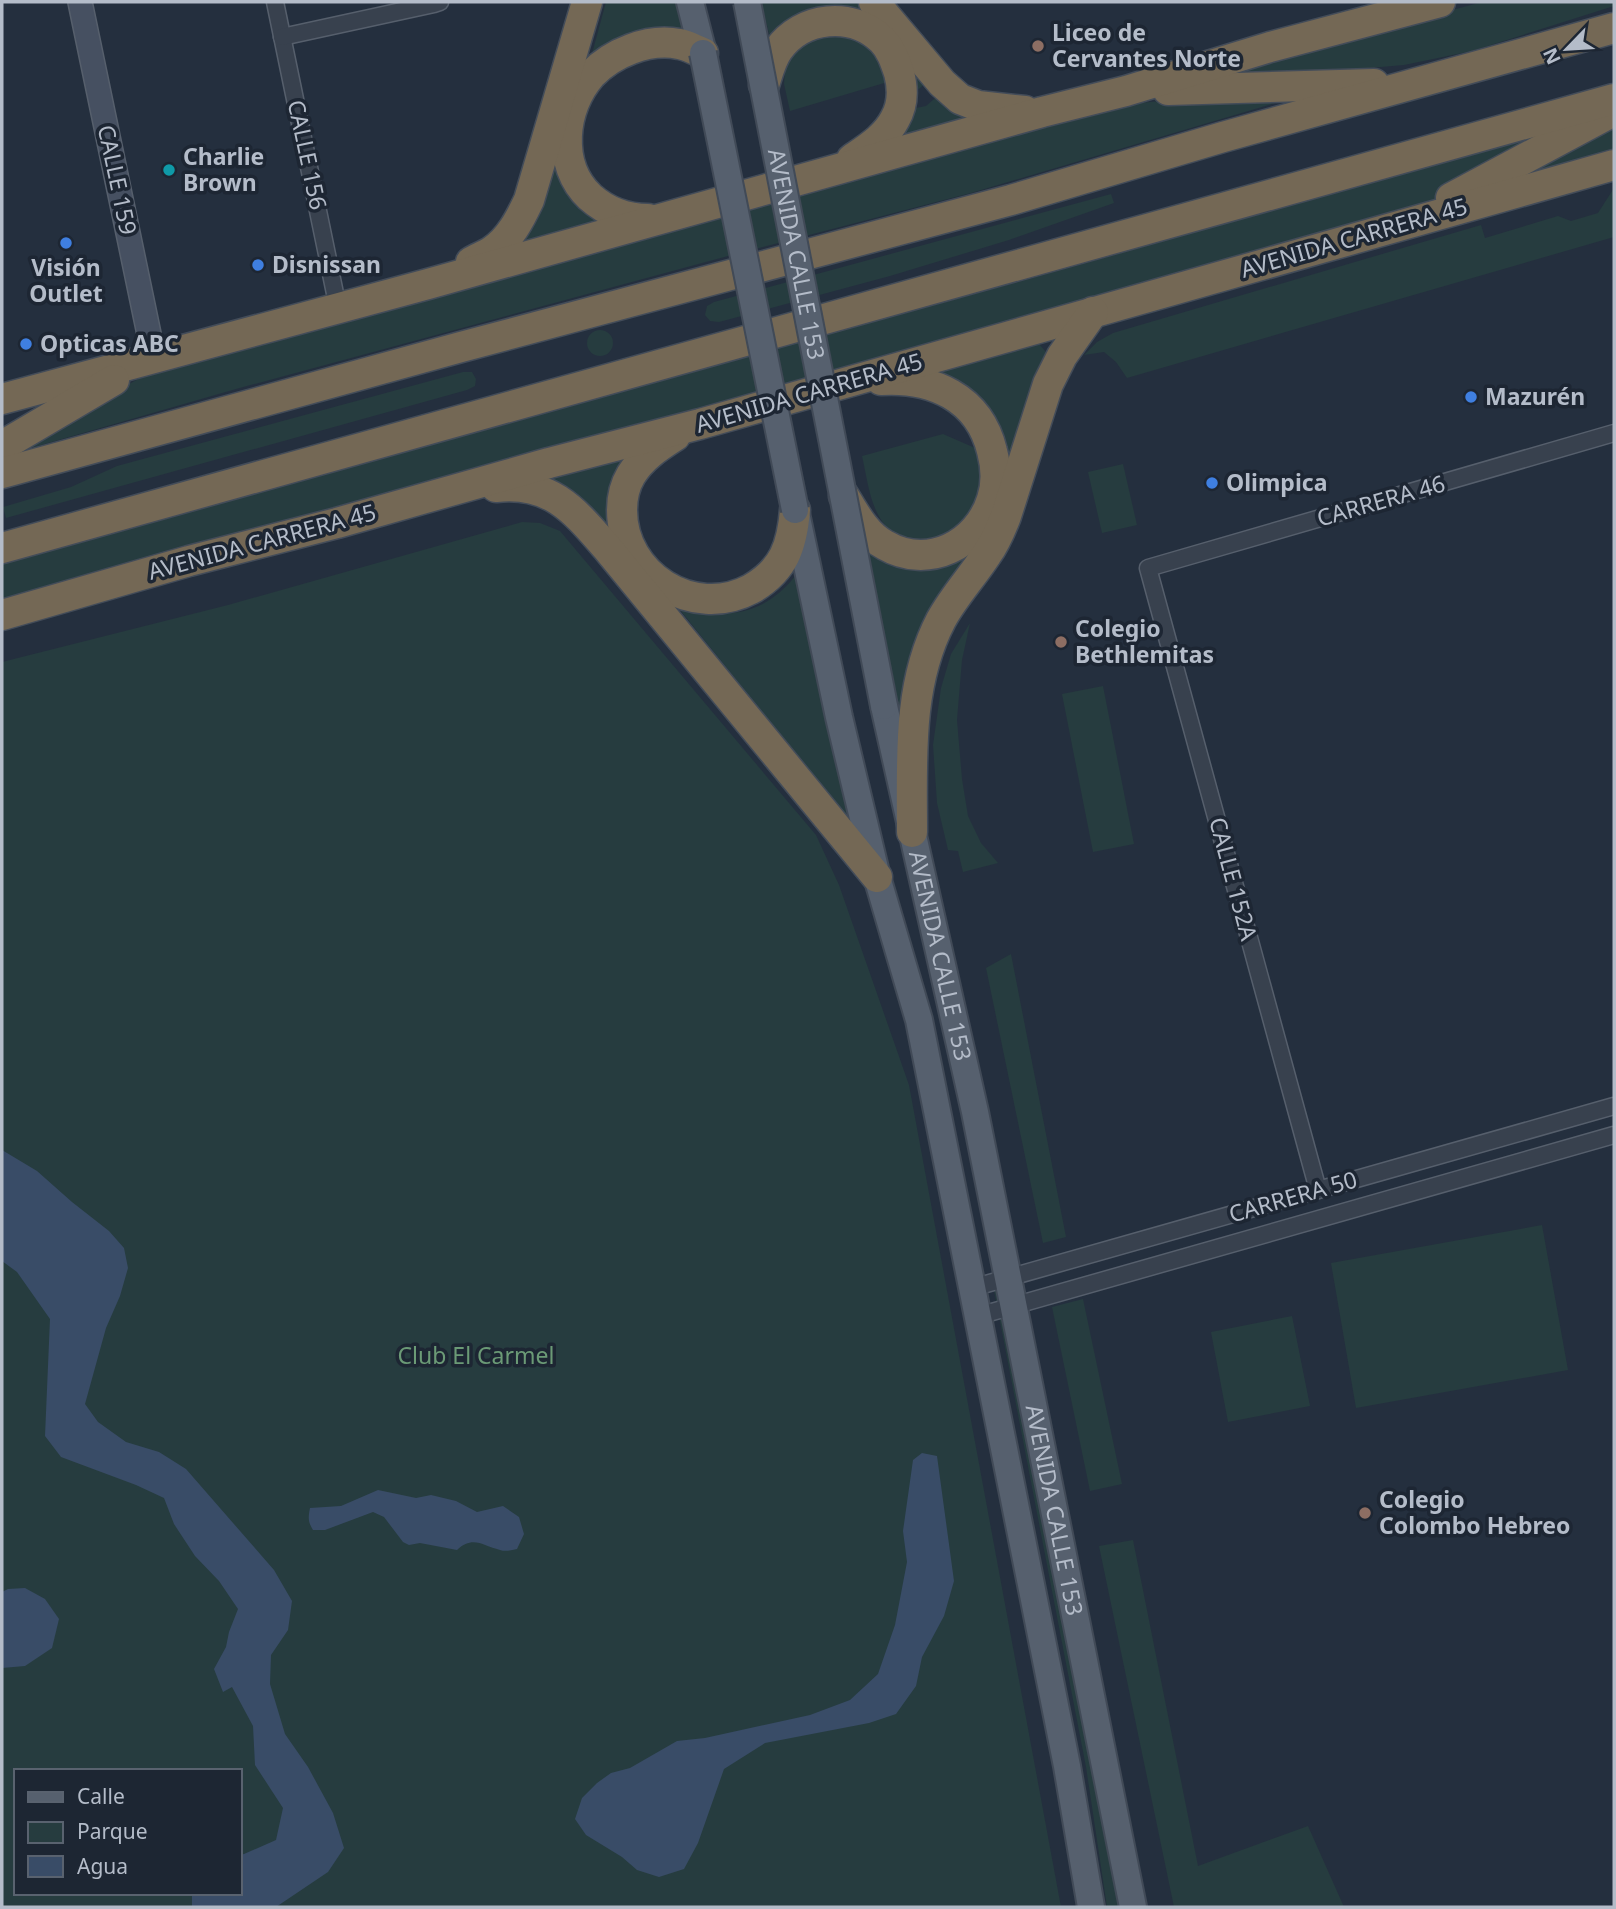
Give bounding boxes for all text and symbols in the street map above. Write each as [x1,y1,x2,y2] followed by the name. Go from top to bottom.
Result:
[1532,14,1602,84] north arrow
[1052,16,1241,74] place label: Liceo de Cervantes Norte
[1030,38,1046,54] marker: Liceo de Cervantes Norte
[1537,44,1567,69] text: N
[281,97,335,213] street label: CALLE 156
[91,122,145,238] street label: CALLE 159
[183,140,264,198] place label: Charlie Brown
[761,146,833,362] street label: AVENIDA CALLE 153
[161,162,177,178] marker: Charlie Brown
[1237,189,1471,285] street label: AVENIDA CARRERA 45
[58,235,74,251] marker: Visión Outlet
[272,248,381,280] place label: Disnissan
[29,251,103,309] place label: Visión Outlet
[250,257,266,273] marker: Disnissan
[40,327,179,359] place label: Opticas ABC
[18,336,34,352] marker: Opticas ABC
[692,344,926,440] street label: AVENIDA CARRERA 45
[1485,380,1585,412] place label: Mazurén
[1463,389,1479,405] marker: Mazurén
[1226,466,1327,498] place label: Olimpica
[1313,466,1449,534] street label: CARRERA 46
[1204,475,1220,491] marker: Olimpica
[144,495,379,587] street label: AVENIDA CARRERA 45
[1075,612,1214,670] place label: Colegio Bethlemitas
[1053,634,1069,650] marker: Colegio Bethlemitas
[1202,814,1266,944] street label: CALLE 152A
[902,848,980,1064] street label: AVENIDA CALLE 153
[1225,1162,1361,1230] street label: CARRERA 50
[398,1339,554,1371] park label: Club El Carmel
[1019,1402,1092,1618] street label: AVENIDA CALLE 153
[1379,1483,1570,1541] place label: Colegio Colombo Hebreo
[1357,1505,1373,1521] marker: Colegio Colombo Hebreo
[14,1769,242,1895] legend
[77,1782,125,1810] text: Calle
[77,1817,147,1845] text: Parque
[77,1852,128,1880] text: Agua

